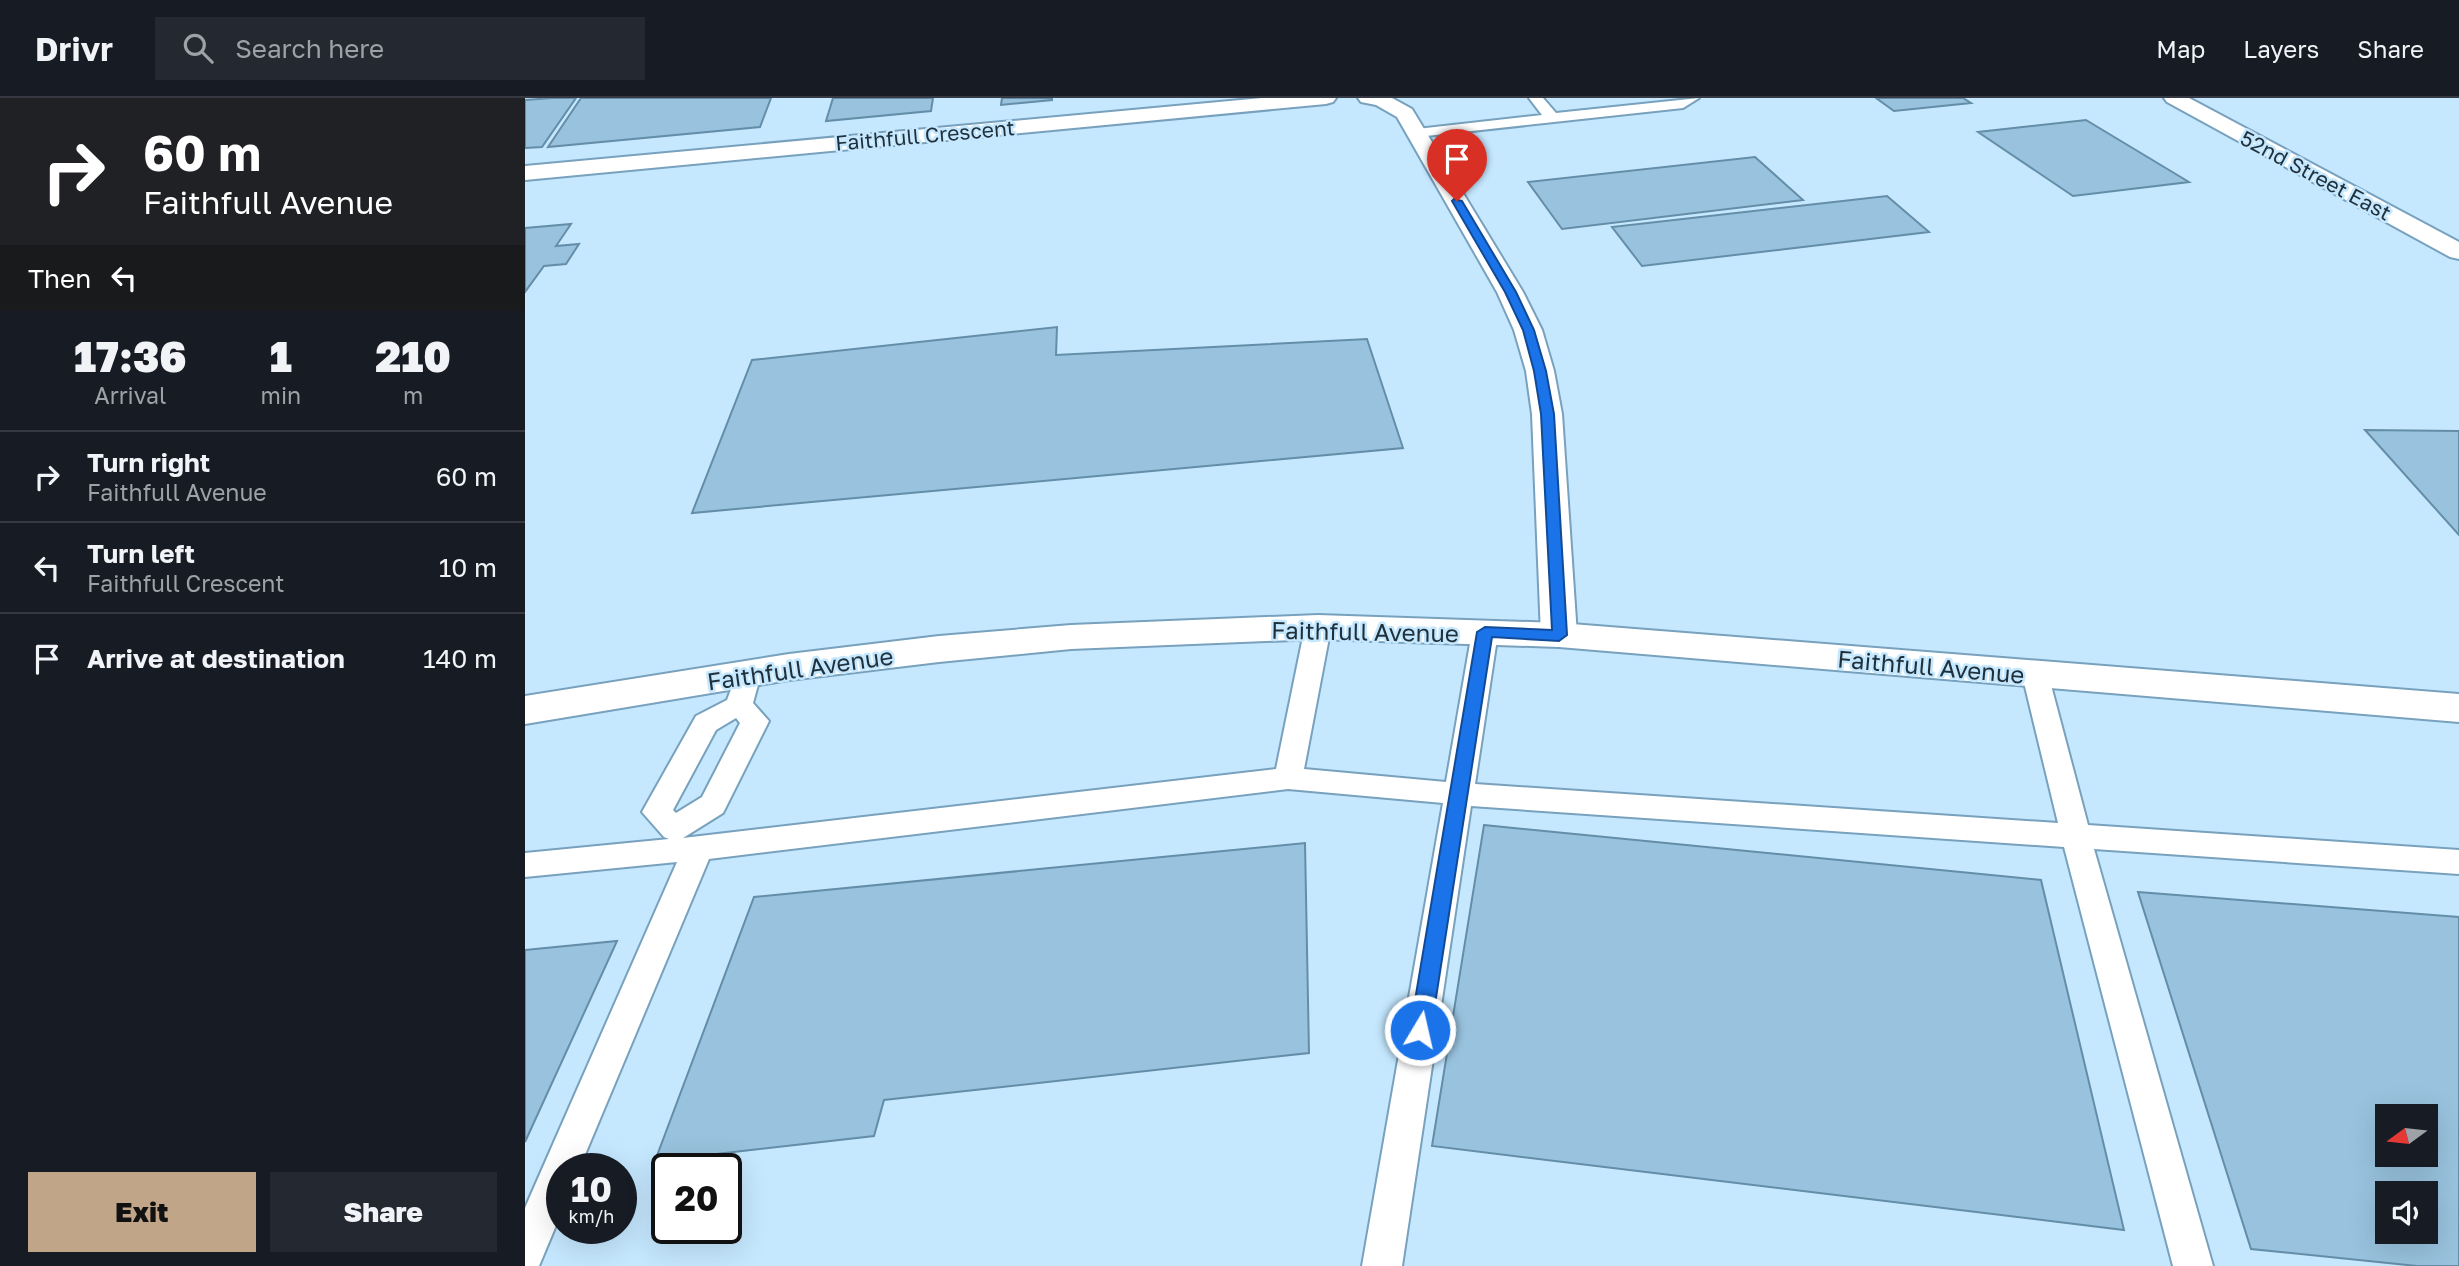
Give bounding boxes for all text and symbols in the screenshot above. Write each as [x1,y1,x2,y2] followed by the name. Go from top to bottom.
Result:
[155,17,645,80] search box
[35,29,113,68] text: Drivr
[179,29,217,67] icon: search
[235,33,384,64] text: Search here
[2156,34,2205,63] text: Map
[2243,34,2319,63] text: Layers
[2357,34,2424,63] text: Share
[834,114,1016,156] street label: Faithfull Crescent
[143,123,261,182] text: 60 m
[2236,124,2396,226] street label: 52nd Street East
[28,126,119,217] icon: right
[1427,129,1487,201] pin
[1438,140,1476,178] icon: arrive
[143,183,393,221] text: Faithfull Avenue
[105,259,143,297] icon: left
[28,263,91,294] text: Then
[74,331,187,381] text: 17:36
[270,331,292,381] text: 1
[375,331,451,381] text: 210
[94,381,166,409] text: Arrival
[261,381,301,409] text: min
[403,381,423,409] text: m
[87,447,210,478] text: Turn right
[28,458,66,496] icon: right
[436,461,497,492] text: 60 m
[87,478,267,506] text: Faithfull Avenue
[87,538,195,569] text: Turn left
[28,549,66,587] icon: left
[439,552,497,583] text: 10 m
[87,569,284,597] text: Faithfull Crescent
[1271,615,1459,647] street label: Faithfull Avenue
[28,640,66,678] icon: arrive
[705,641,895,695] street label: Faithfull Avenue
[87,643,345,674] text: Arrive at destination
[423,643,497,674] text: 140 m
[1836,643,2026,689] street label: Faithfull Avenue
[1383,993,1457,1067] position arrow
[2375,1104,2438,1167] north arrow
[2375,1104,2438,1244] map controls
[651,1153,742,1244] speed limit sign: 20
[571,1168,612,1210] text: 10
[28,1172,256,1252] button: Exit
[270,1172,497,1252] button: Share
[2375,1181,2438,1244] button: sound
[569,1205,614,1227] text: km/h

